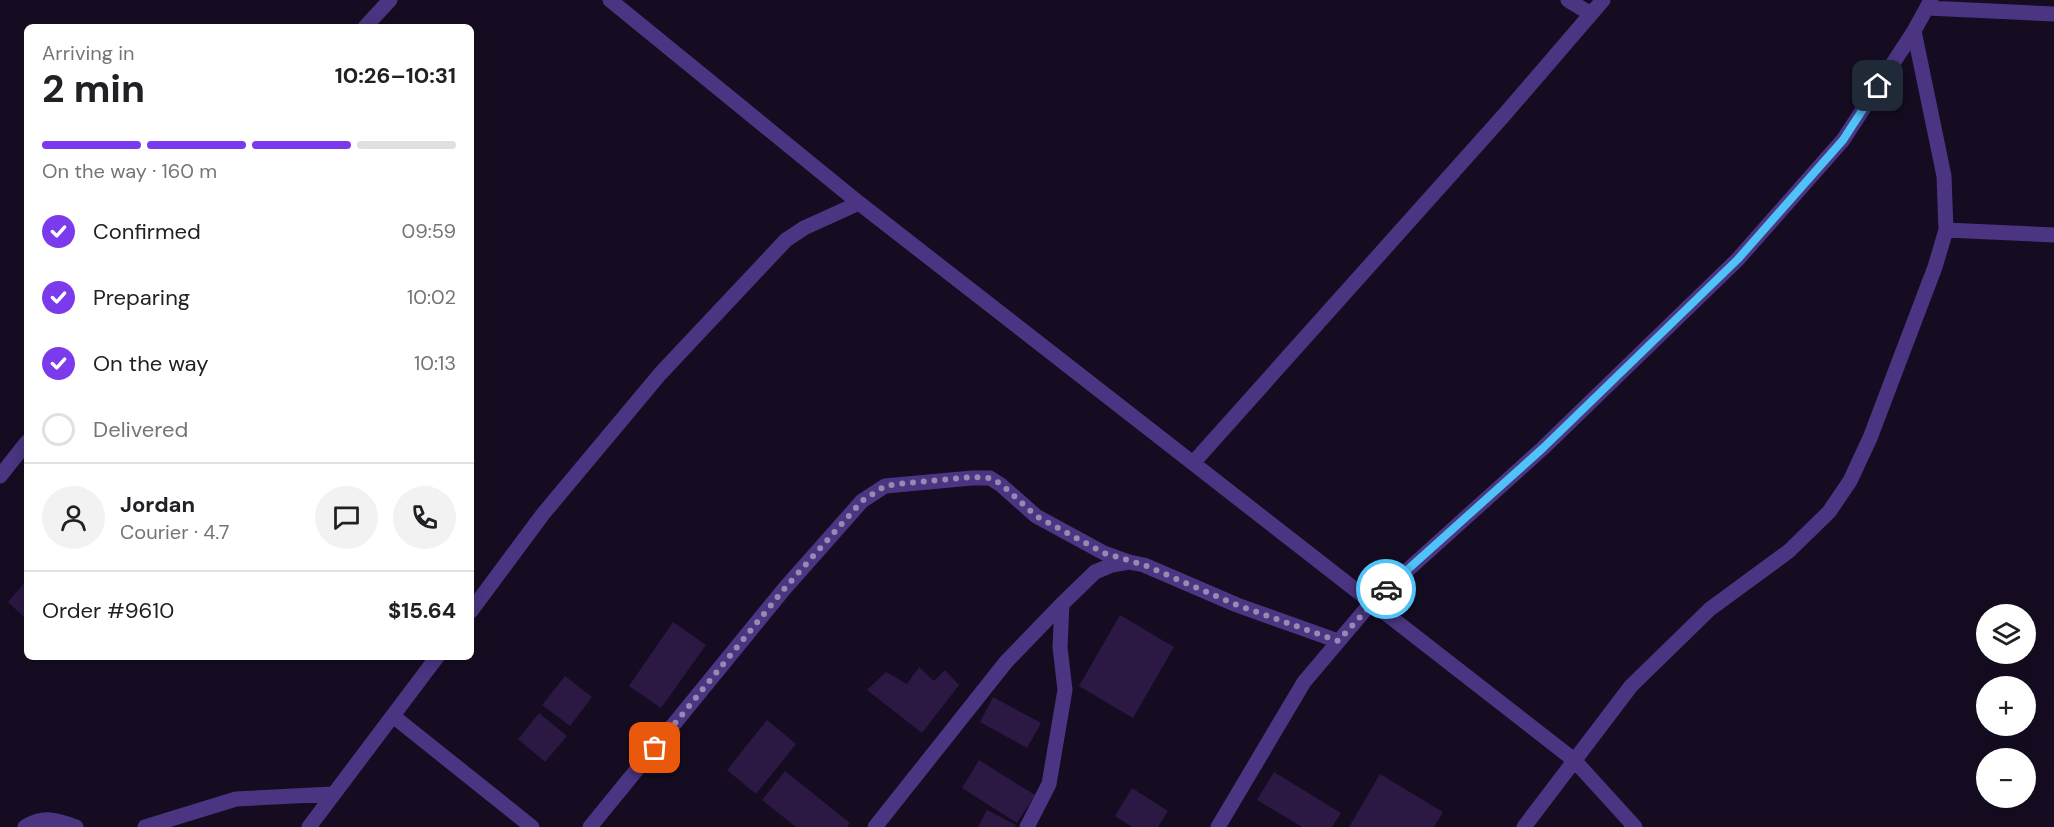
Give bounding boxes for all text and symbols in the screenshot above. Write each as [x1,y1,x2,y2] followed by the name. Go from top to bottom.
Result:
[42,40,134,66] text: Arriving in
[1852,60,1903,111] pin
[335,61,456,90] text: 10:26–10:31
[42,63,145,114] text: 2 min
[1861,69,1894,102] icon: home
[42,158,217,184] text: On the way · 160 m
[42,215,75,248] icon: check
[93,217,201,246] text: Confirmed
[402,218,456,244] text: 09:59
[42,281,75,314] icon: check
[93,283,190,312] text: Preparing
[407,284,456,310] text: 10:02
[42,347,75,380] icon: check
[93,349,208,378] text: On the way
[414,350,456,376] text: 10:13
[93,415,188,444] text: Delivered
[42,486,105,549] button: person
[315,486,378,549] button: chat
[393,486,456,549] button: phone
[120,490,195,519] text: Jordan
[120,519,229,545] text: Courier · 4.7
[1356,559,1416,619] courier
[1370,573,1403,606] icon: car
[42,596,174,625] text: Order #9610
[388,596,456,625] text: $15.64
[1976,604,2036,808] map controls
[1976,604,2036,664] button: layers
[1976,676,2036,736] button: +
[629,722,680,773] pin
[638,731,671,764] icon: bag
[1976,748,2036,808] button: −

